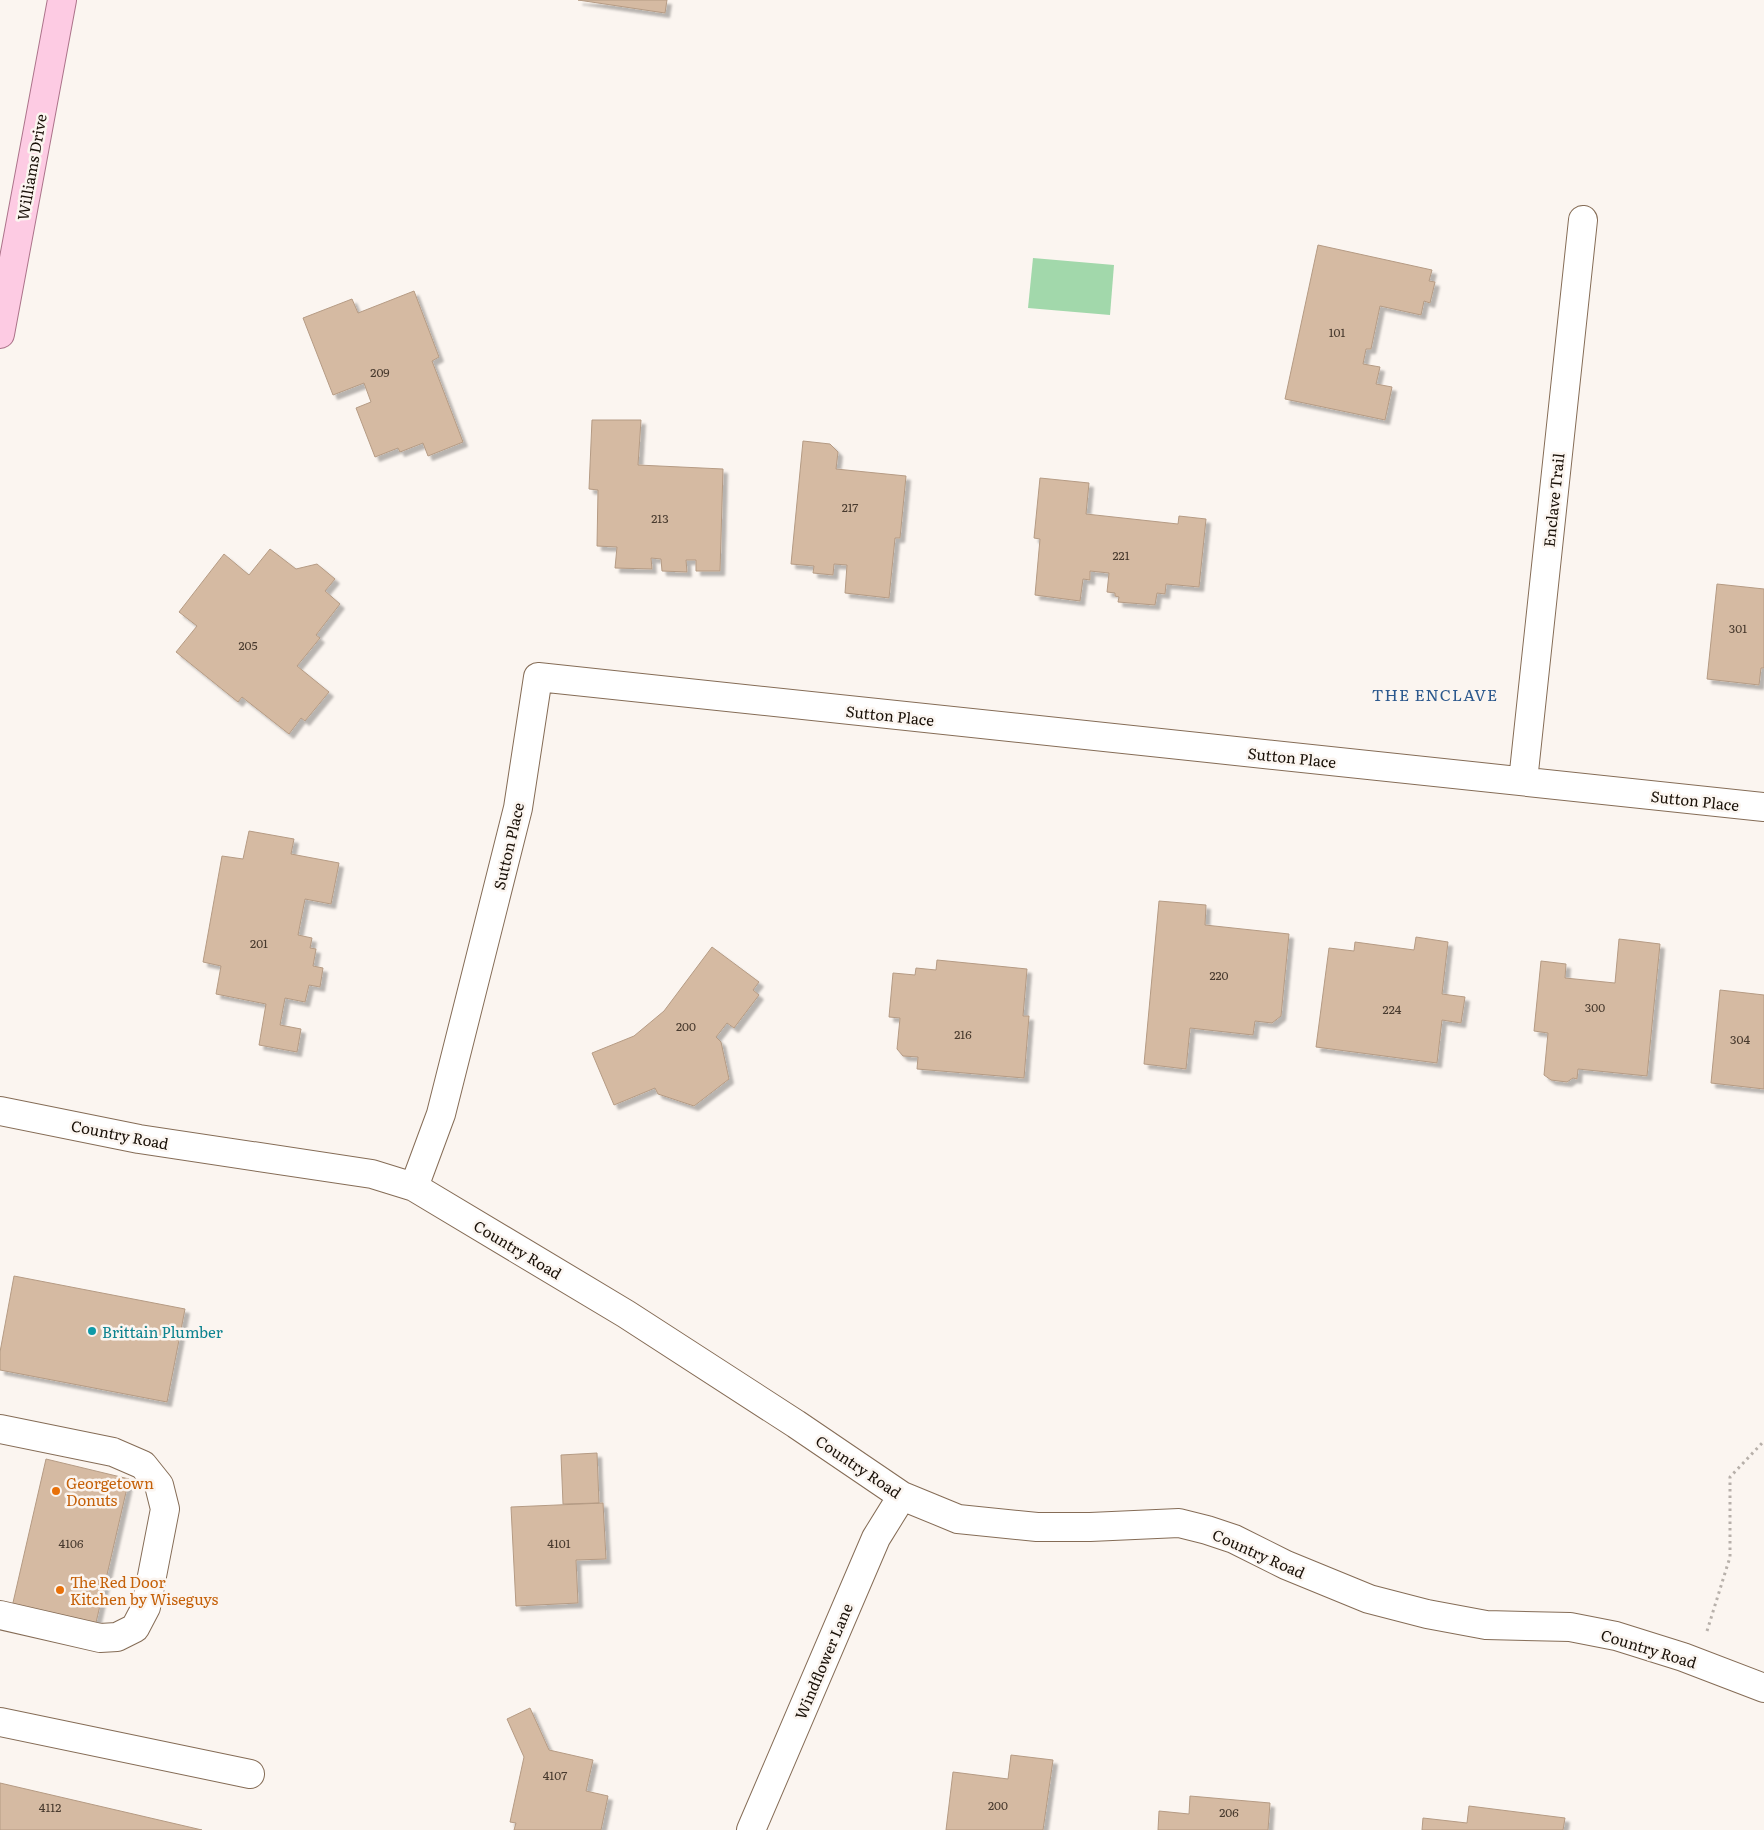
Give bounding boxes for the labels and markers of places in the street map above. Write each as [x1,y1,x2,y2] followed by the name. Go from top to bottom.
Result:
[102,1320,223,1343] place label: Brittain Plumber
[86,1325,98,1337] marker: Brittain Plumber
[66,1471,154,1511] place label: Georgetown Donuts
[50,1485,62,1497] marker: Georgetown Donuts
[70,1570,218,1610] place label: The Red Door Kitchen by Wiseguys
[54,1584,66,1596] marker: The Red Door Kitchen by Wiseguys

